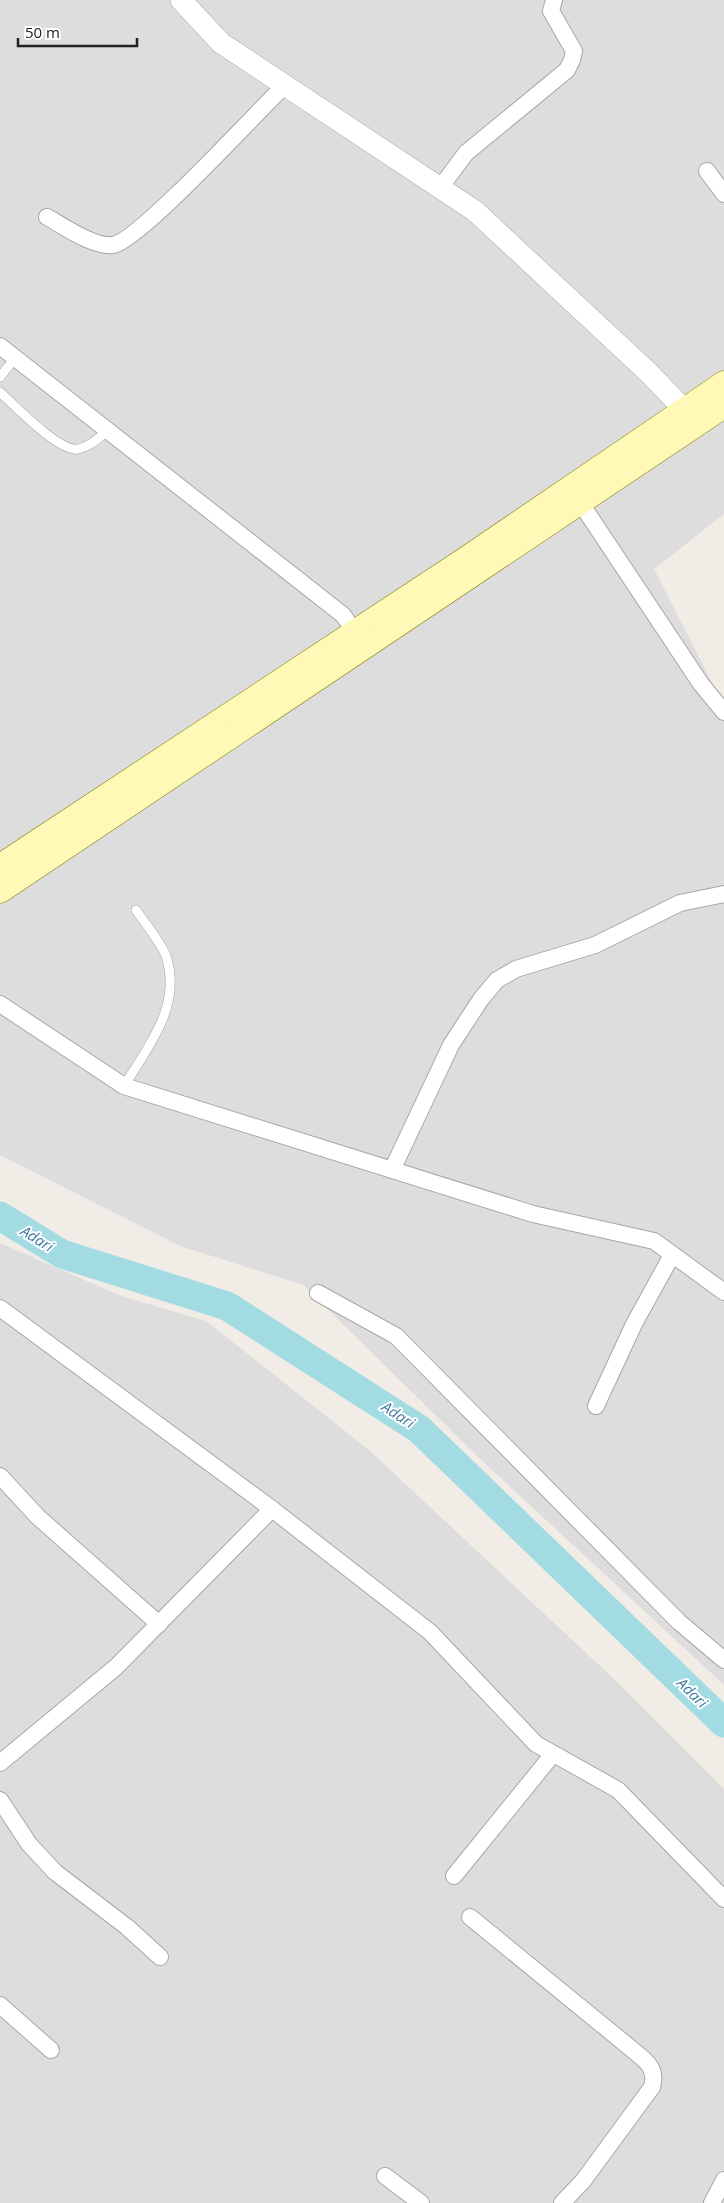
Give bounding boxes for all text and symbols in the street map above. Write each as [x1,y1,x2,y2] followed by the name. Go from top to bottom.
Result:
[18,15,136,47] scale bar
[25,22,60,42] text: 50 m
[16,1220,58,1256] water label: Adari
[377,1396,419,1432] water label: Adari
[672,1672,712,1712] water label: Adari

